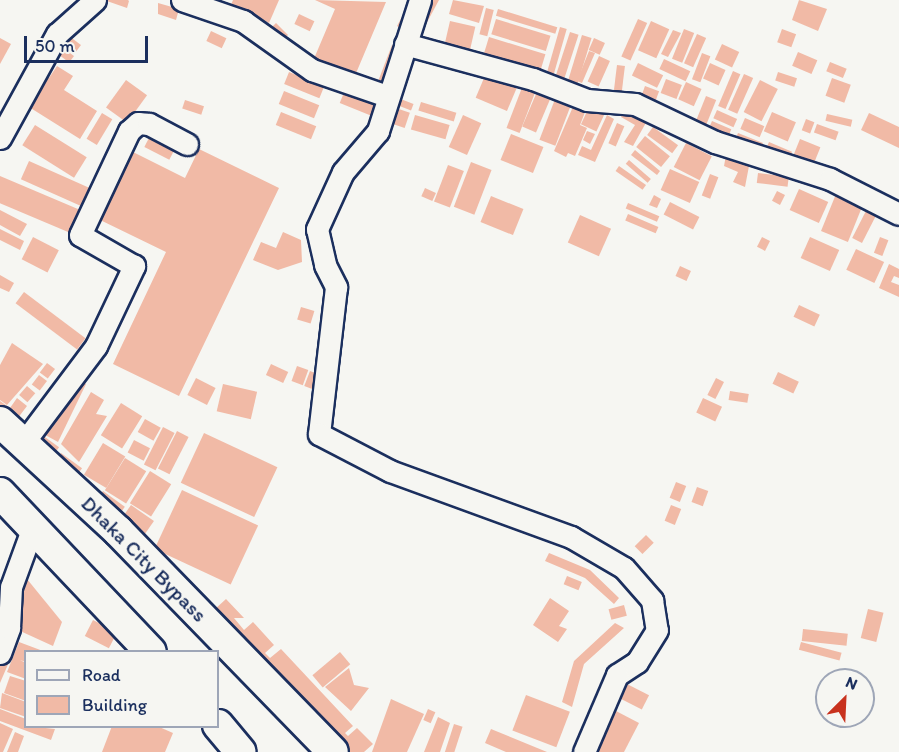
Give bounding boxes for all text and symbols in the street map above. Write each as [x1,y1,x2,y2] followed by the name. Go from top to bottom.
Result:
[27,24,152,62] scale bar
[35,35,75,57] text: 50 m
[76,491,212,627] street label: Dhaka City Bypass
[24,650,219,728] legend
[82,664,121,686] text: Road
[815,668,875,728] north arrow
[843,672,861,694] text: N
[82,694,147,716] text: Building

